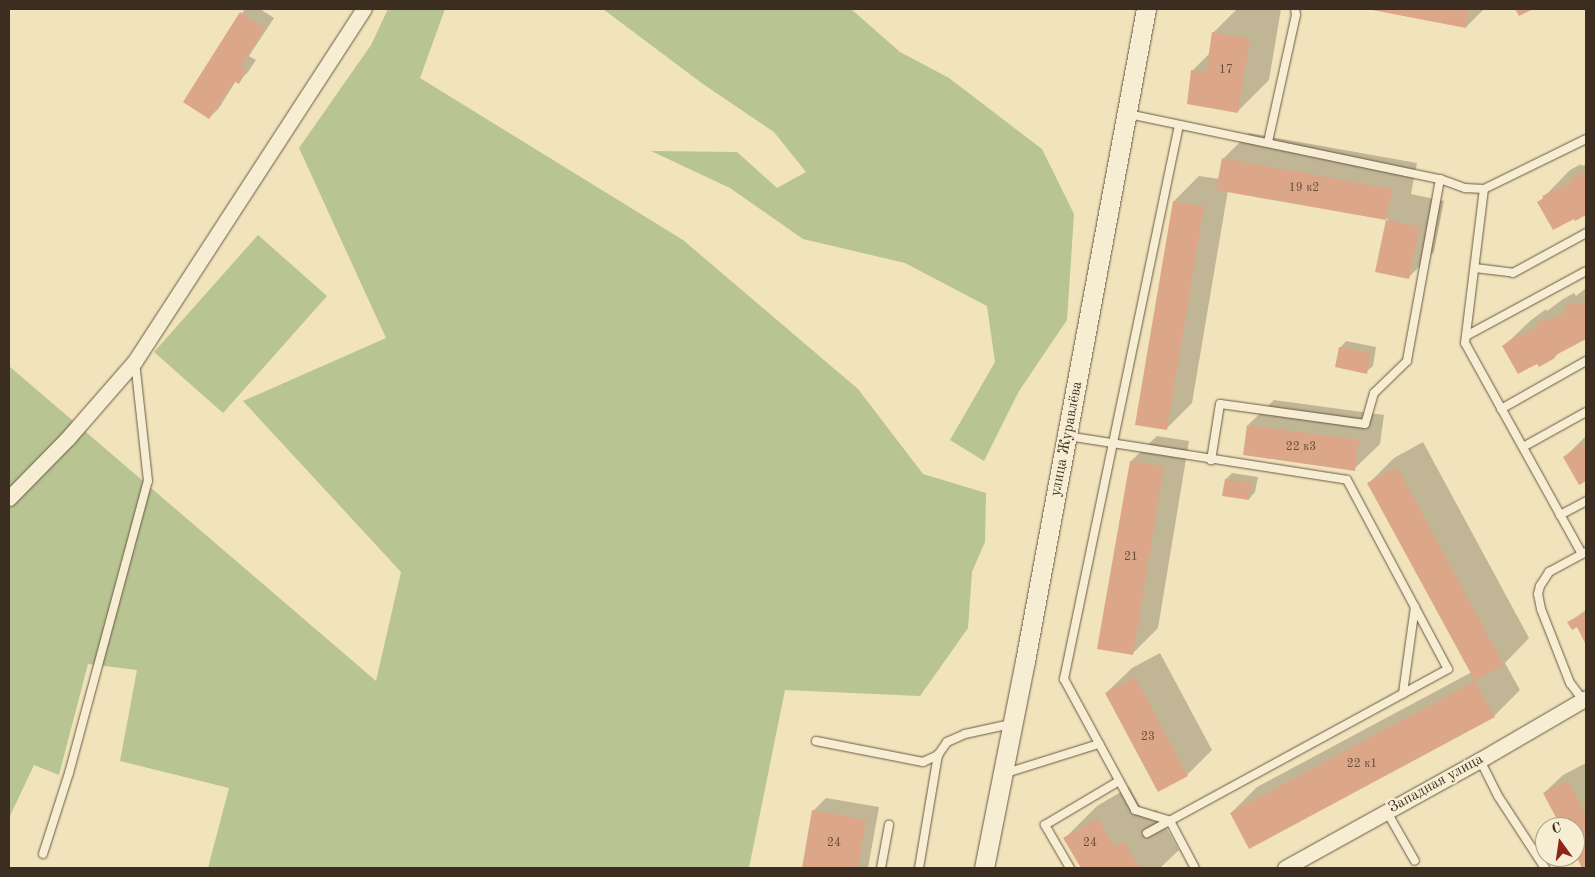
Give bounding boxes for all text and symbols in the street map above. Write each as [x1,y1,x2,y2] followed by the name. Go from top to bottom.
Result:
[1219,64,1233,78] house number: 17
[1289,182,1319,196] house number: 19 к2
[1047,380,1087,498] street label: улица Журавлёва
[1286,441,1316,455] house number: 22 к3
[1124,551,1138,565] house number: 21
[1141,731,1155,745] house number: 23
[1385,750,1487,818] street label: Западная улица
[1347,758,1377,772] house number: 22 к1
[1535,817,1585,867] north arrow
[1550,821,1563,836] text: С
[827,837,841,851] house number: 24
[1083,837,1097,851] house number: 24

